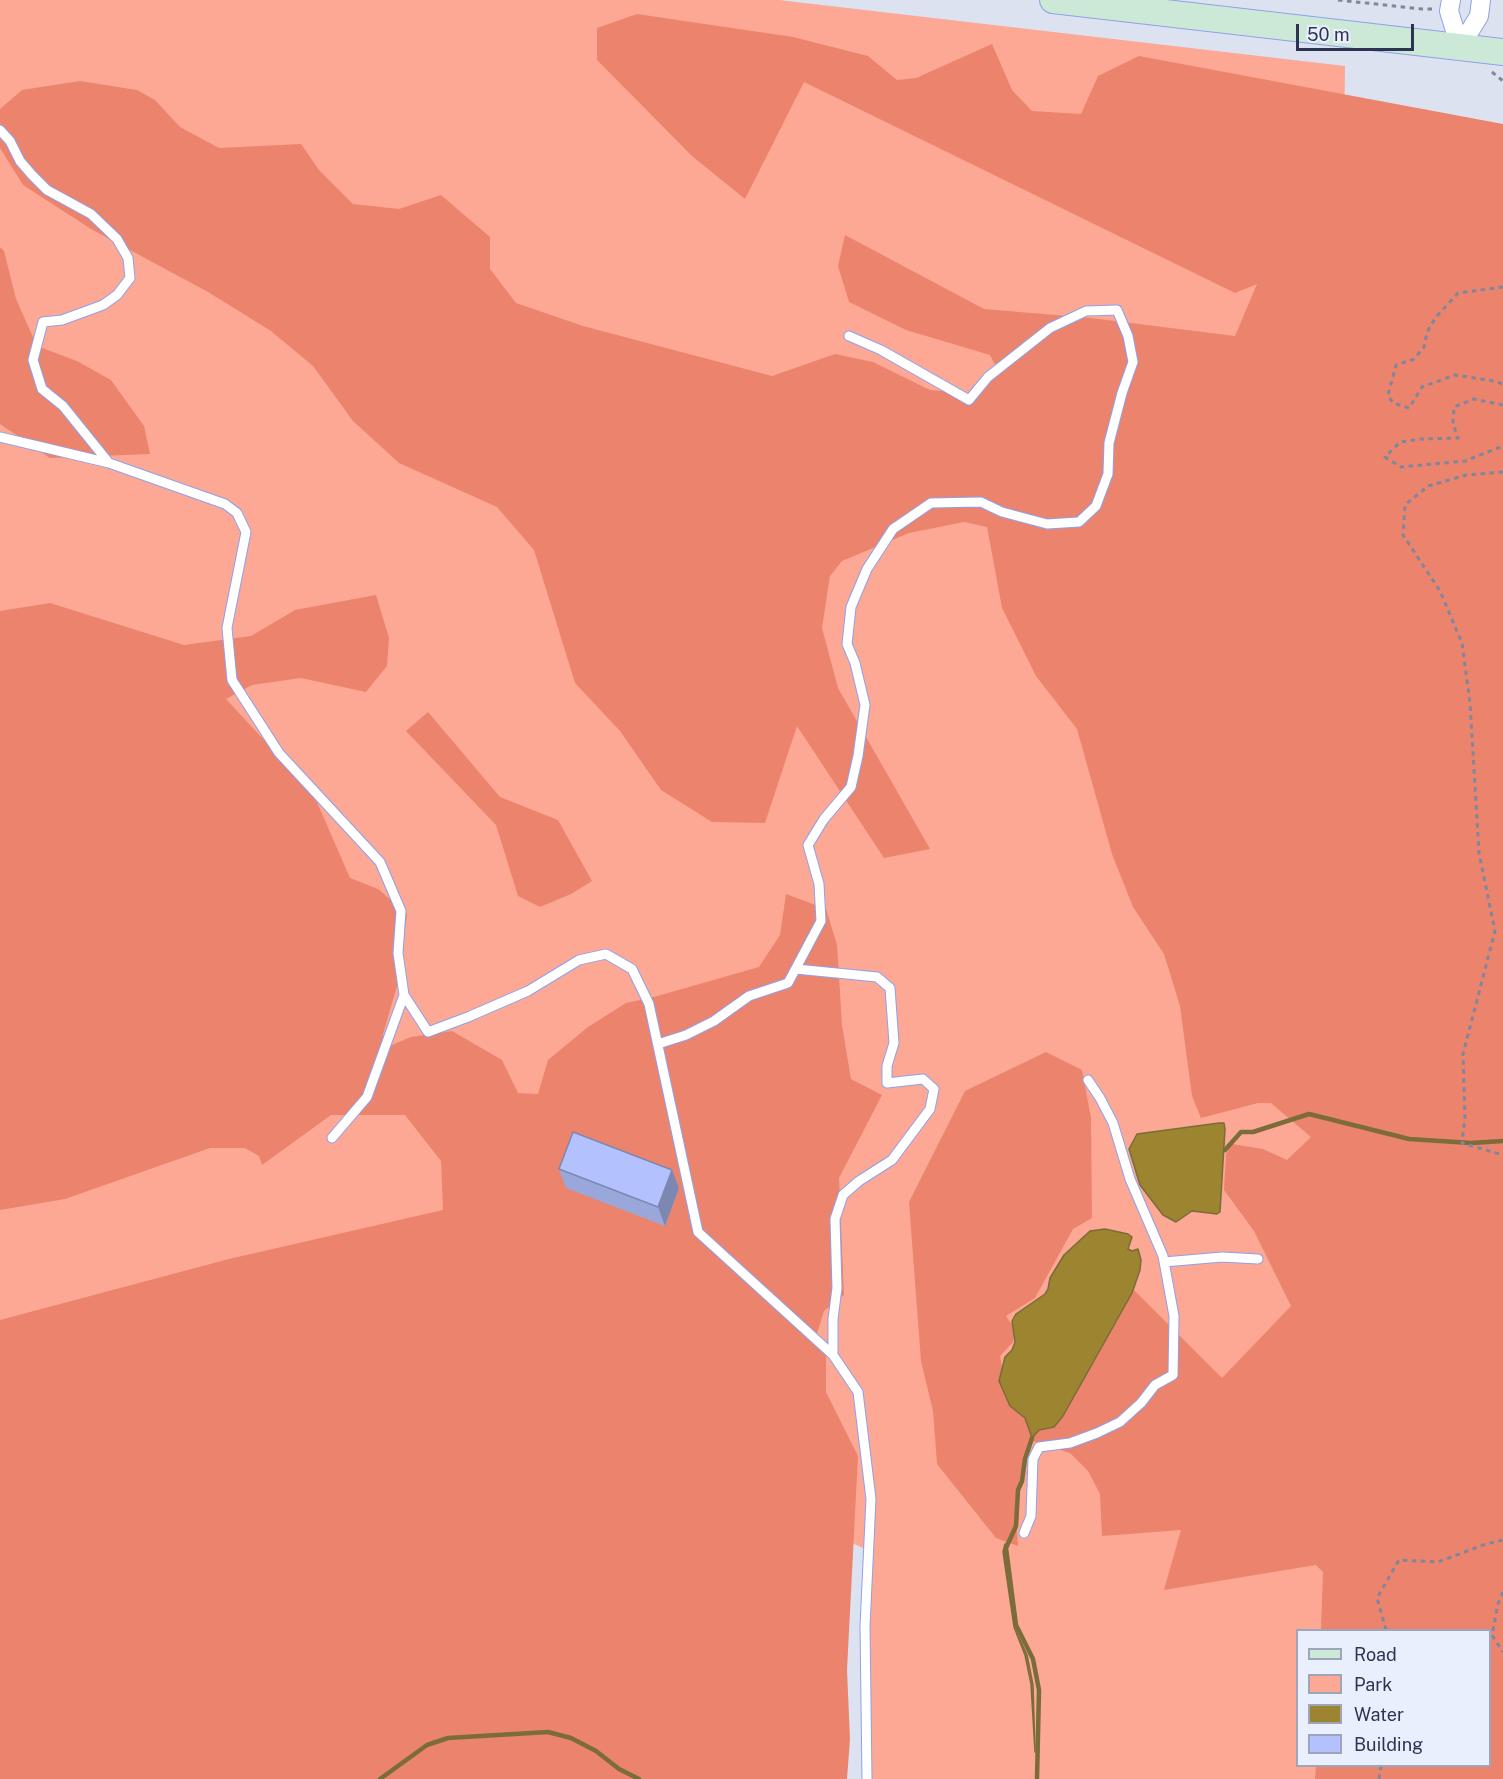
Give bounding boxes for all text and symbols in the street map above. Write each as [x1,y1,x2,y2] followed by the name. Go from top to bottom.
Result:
[1299,12,1418,50] scale bar
[1307,24,1350,45] text: 50 m
[1296,1629,1491,1767] legend
[1354,1644,1397,1665] text: Road
[1354,1674,1392,1695] text: Park
[1354,1704,1404,1725] text: Water
[1354,1734,1423,1755] text: Building

